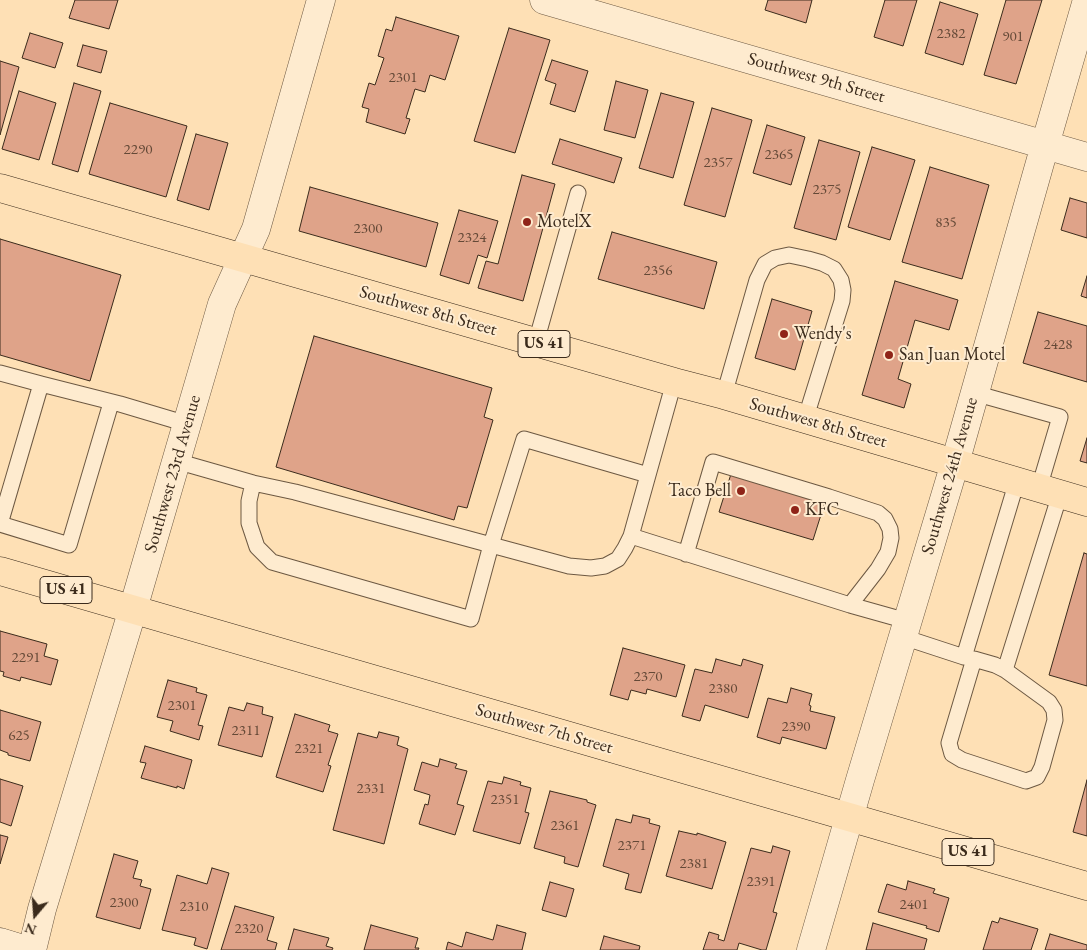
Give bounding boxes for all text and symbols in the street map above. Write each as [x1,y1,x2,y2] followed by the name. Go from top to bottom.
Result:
[937,25,965,43] house number: 2382
[1002,28,1024,46] house number: 901
[745,48,887,108] street label: Southwest 9th Street
[389,69,417,87] house number: 2301
[124,141,152,159] house number: 2290
[765,146,793,164] house number: 2365
[704,154,732,172] house number: 2357
[813,181,841,199] house number: 2375
[537,211,591,233] place label: MotelX
[935,214,957,232] house number: 835
[521,216,533,228] marker: MotelX
[354,220,382,238] house number: 2300
[458,229,486,247] house number: 2324
[644,262,672,280] house number: 2356
[357,281,499,341] street label: Southwest 8th Street
[794,323,852,345] place label: Wendy's
[778,328,790,340] marker: Wendy's
[518,330,570,358] road number: US 41
[1044,336,1072,354] house number: 2428
[899,344,1005,366] place label: San Juan Motel
[883,349,895,361] marker: San Juan Motel
[140,393,206,555] street label: Southwest 23rd Avenue
[747,393,889,453] street label: Southwest 8th Street
[917,395,983,557] street label: Southwest 24th Avenue
[668,480,731,502] place label: Taco Bell
[735,485,747,497] marker: Taco Bell
[805,499,839,521] place label: KFC
[789,504,801,516] marker: KFC
[40,576,92,604] road number: US 41
[12,649,40,667] house number: 2291
[634,668,662,686] house number: 2370
[709,680,737,698] house number: 2380
[168,697,196,715] house number: 2301
[473,699,615,759] street label: Southwest 7th Street
[782,718,810,736] house number: 2390
[232,722,260,740] house number: 2311
[8,727,30,745] house number: 625
[295,740,323,758] house number: 2321
[357,780,385,798] house number: 2331
[491,791,519,809] house number: 2351
[551,817,579,835] house number: 2361
[618,837,646,855] house number: 2371
[942,839,994,866] road number: US 41
[680,855,708,873] house number: 2381
[747,873,775,891] house number: 2391
[10,890,60,940] north arrow
[110,894,138,912] house number: 2300
[900,896,928,914] house number: 2401
[180,898,208,916] house number: 2310
[22,919,39,940] text: N
[235,920,263,938] house number: 2320

